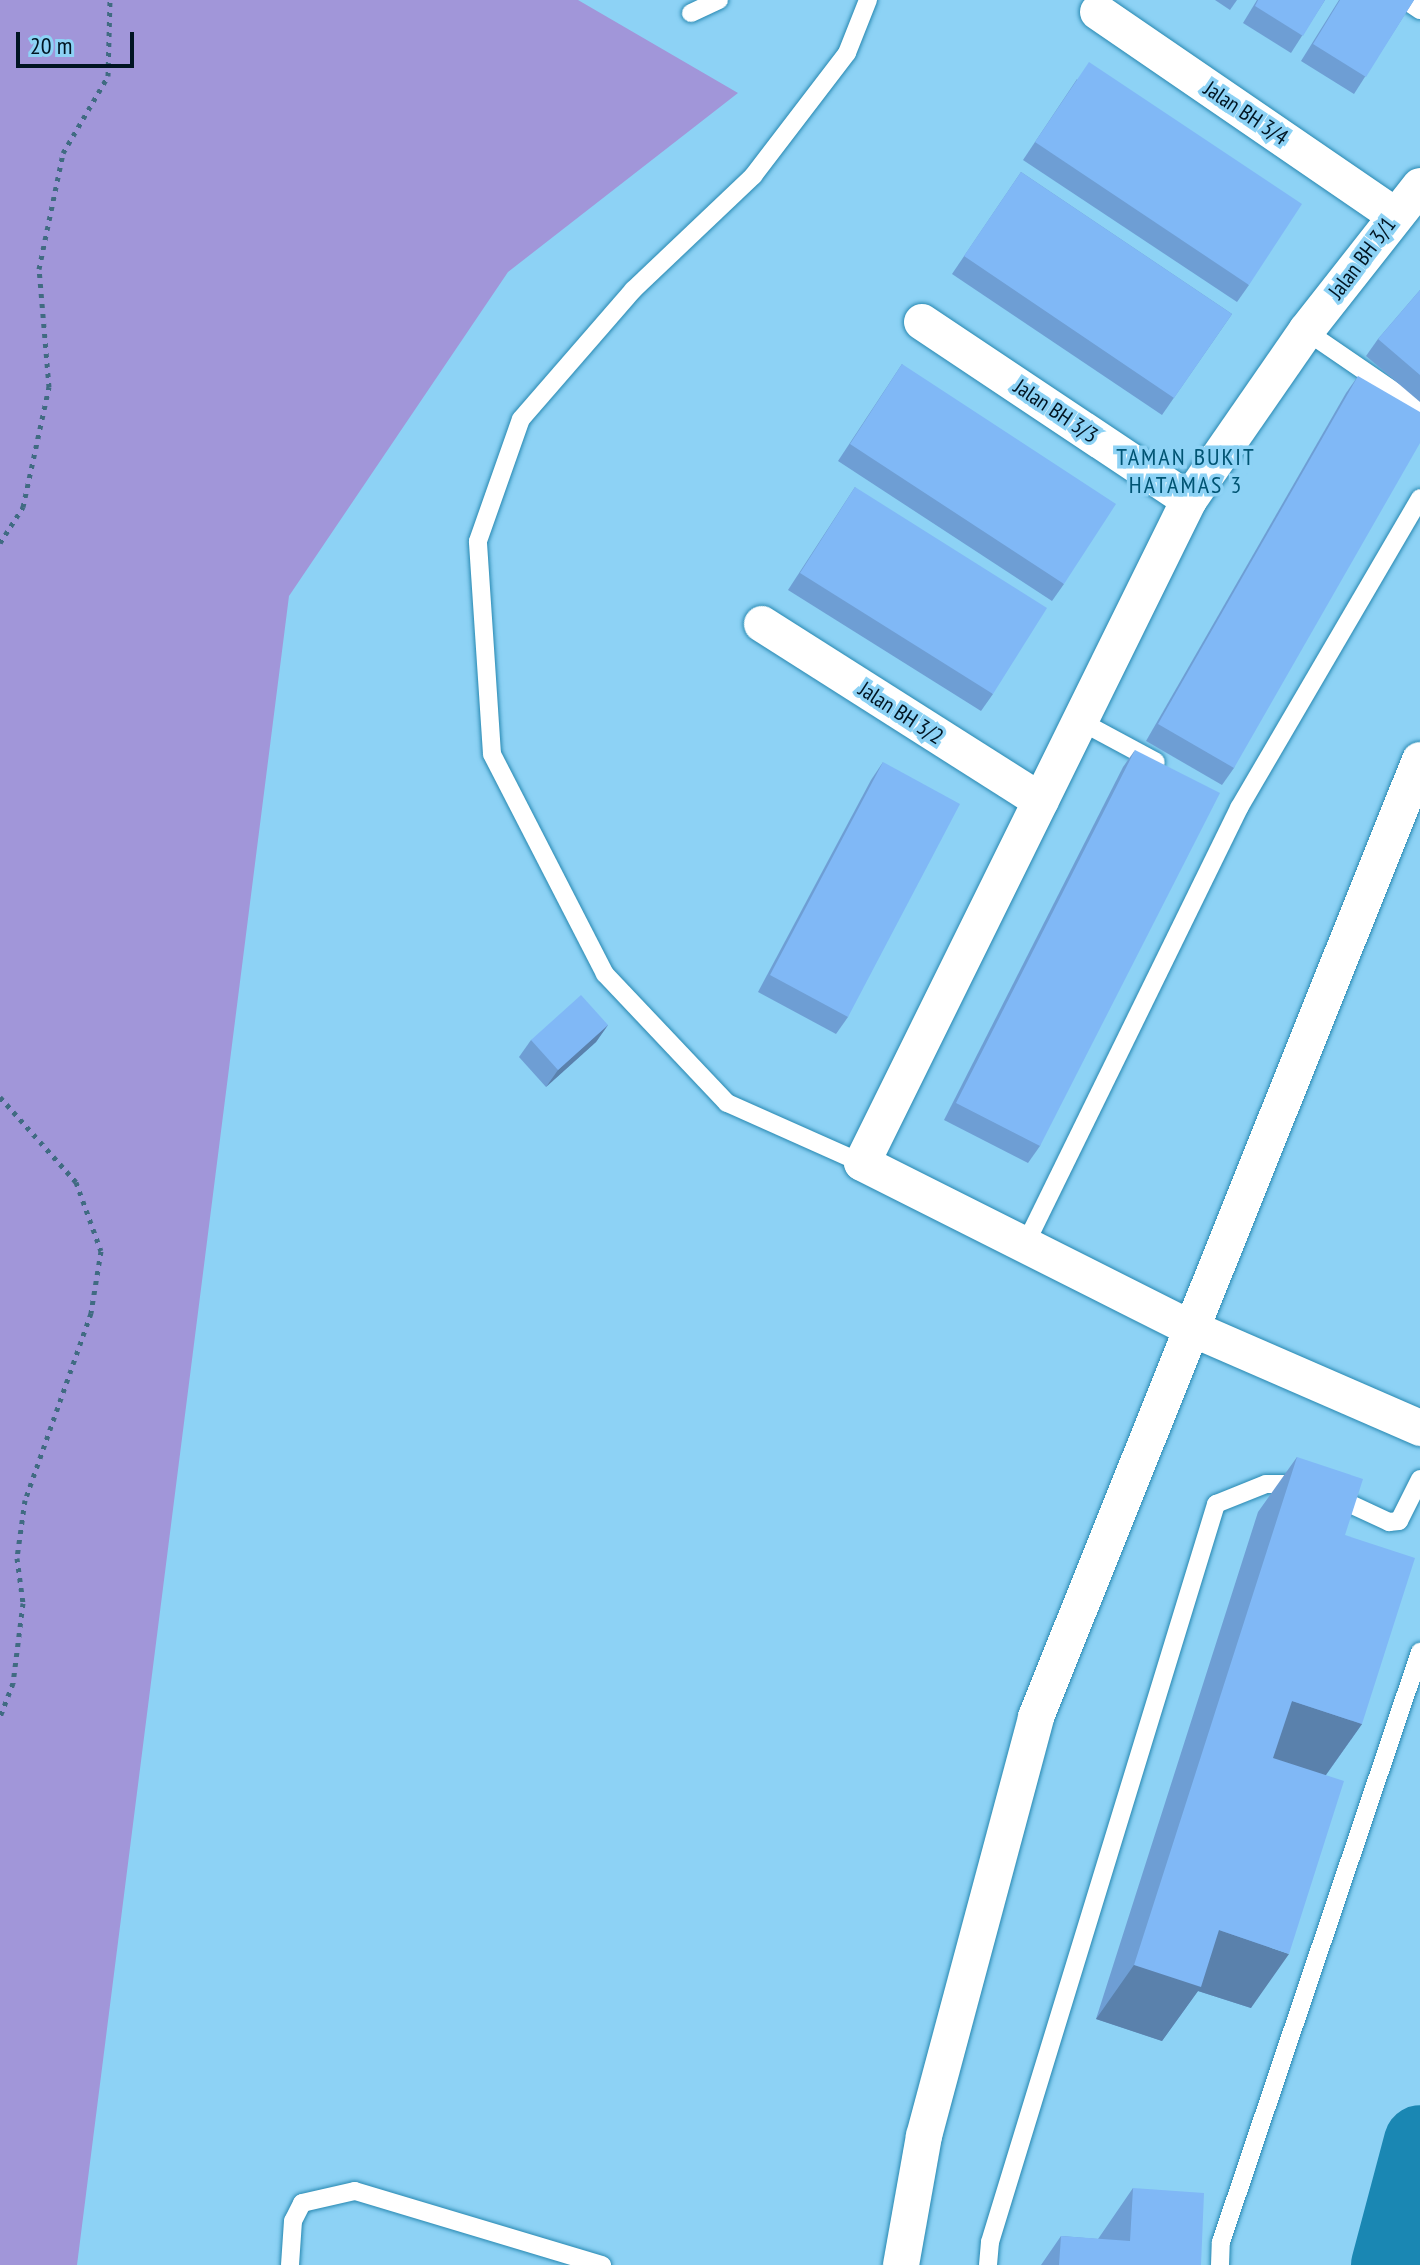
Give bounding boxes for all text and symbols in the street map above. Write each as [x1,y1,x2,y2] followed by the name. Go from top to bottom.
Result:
[20,16,138,66] scale bar
[30,30,72,61] text: 20 m
[1199,75,1293,151] street label: Jalan BH 3/4
[1323,212,1401,304] street label: Jalan BH 3/1
[1009,373,1103,449] street label: Jalan BH 3/3
[1116,443,1256,499] district label: TAMAN BUKIT HATAMAS 3
[854,676,948,750] street label: Jalan BH 3/2

